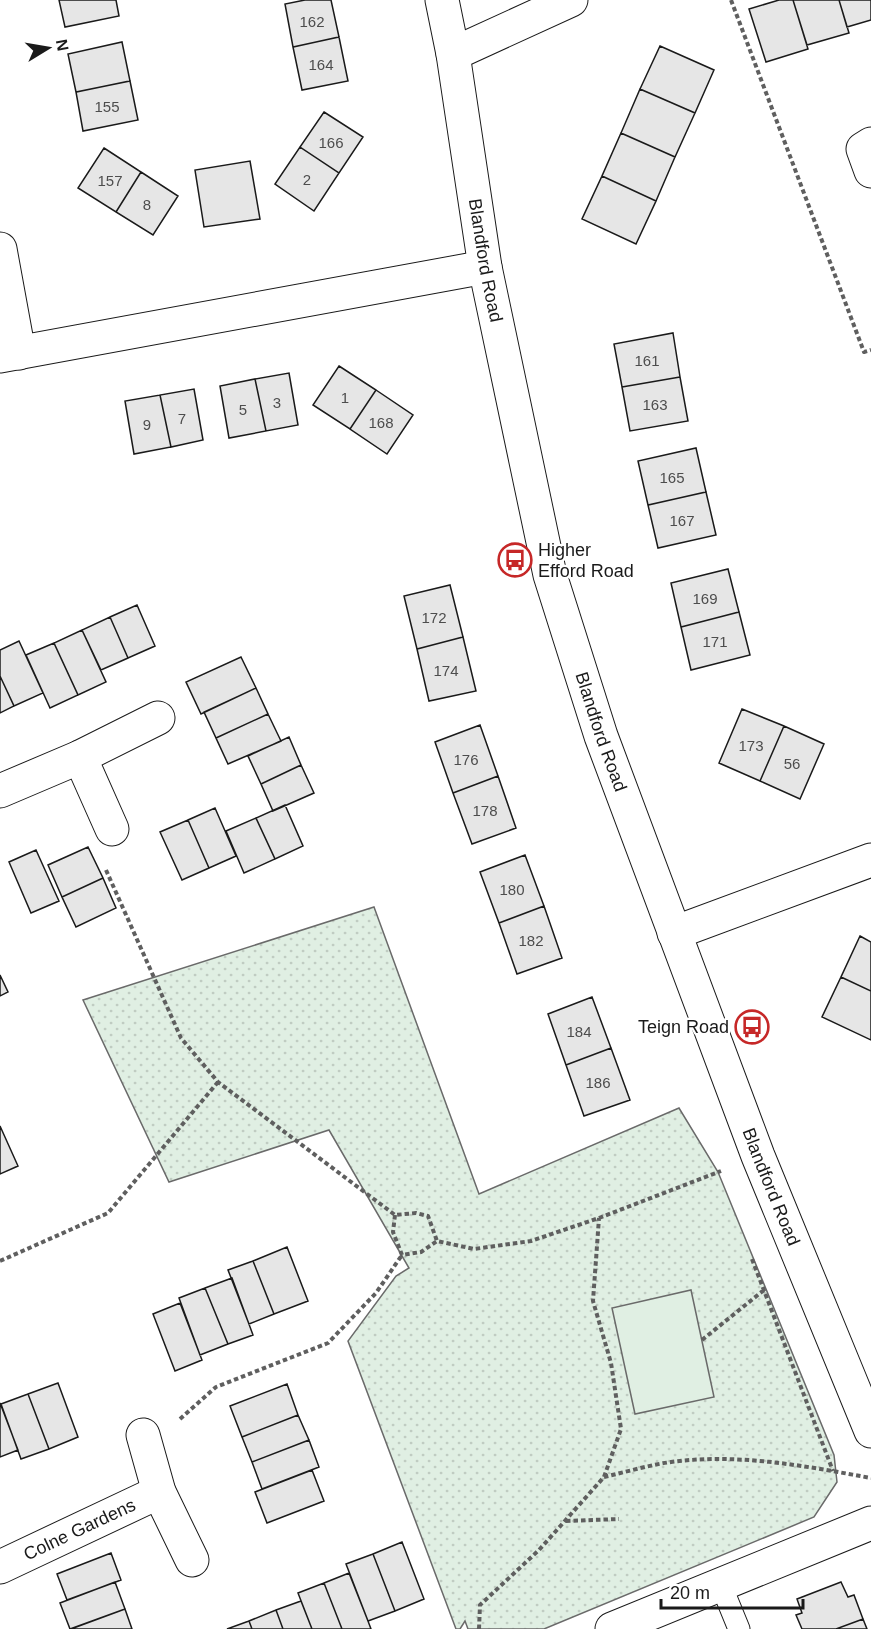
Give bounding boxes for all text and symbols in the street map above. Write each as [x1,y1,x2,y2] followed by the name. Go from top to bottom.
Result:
[299,13,325,30] house number: 162
[18,18,78,78] north arrow
[53,38,72,53] text: N
[308,56,334,73] house number: 164
[94,98,120,115] house number: 155
[318,134,344,151] house number: 166
[303,171,311,188] house number: 2
[97,172,123,189] house number: 157
[143,196,151,213] house number: 8
[465,197,506,324] street label: Blandford Road
[634,352,660,369] house number: 161
[341,389,349,406] house number: 1
[273,394,281,411] house number: 3
[642,396,668,413] house number: 163
[239,401,247,418] house number: 5
[178,410,186,427] house number: 7
[368,414,394,431] house number: 168
[143,416,151,433] house number: 9
[659,469,685,486] house number: 165
[669,512,695,529] house number: 167
[538,540,634,581] place label: Higher Efford Road
[497,542,533,578] bus stop icon: Higher Efford Road
[692,590,718,607] house number: 169
[421,609,447,626] house number: 172
[702,633,728,650] house number: 171
[433,662,459,679] house number: 174
[571,669,631,794] street label: Blandford Road
[738,737,764,754] house number: 173
[453,751,479,768] house number: 176
[784,755,800,772] house number: 56
[472,802,498,819] house number: 178
[499,881,525,898] house number: 180
[518,932,544,949] house number: 182
[734,1009,770,1045] bus stop icon: Teign Road
[638,1017,729,1037] place label: Teign Road
[566,1023,592,1040] house number: 184
[585,1074,611,1091] house number: 186
[738,1125,804,1249] street label: Blandford Road
[21,1495,139,1564] street label: Colne Gardens
[661,1572,804,1610] scale bar
[670,1583,710,1603] text: 20 m

